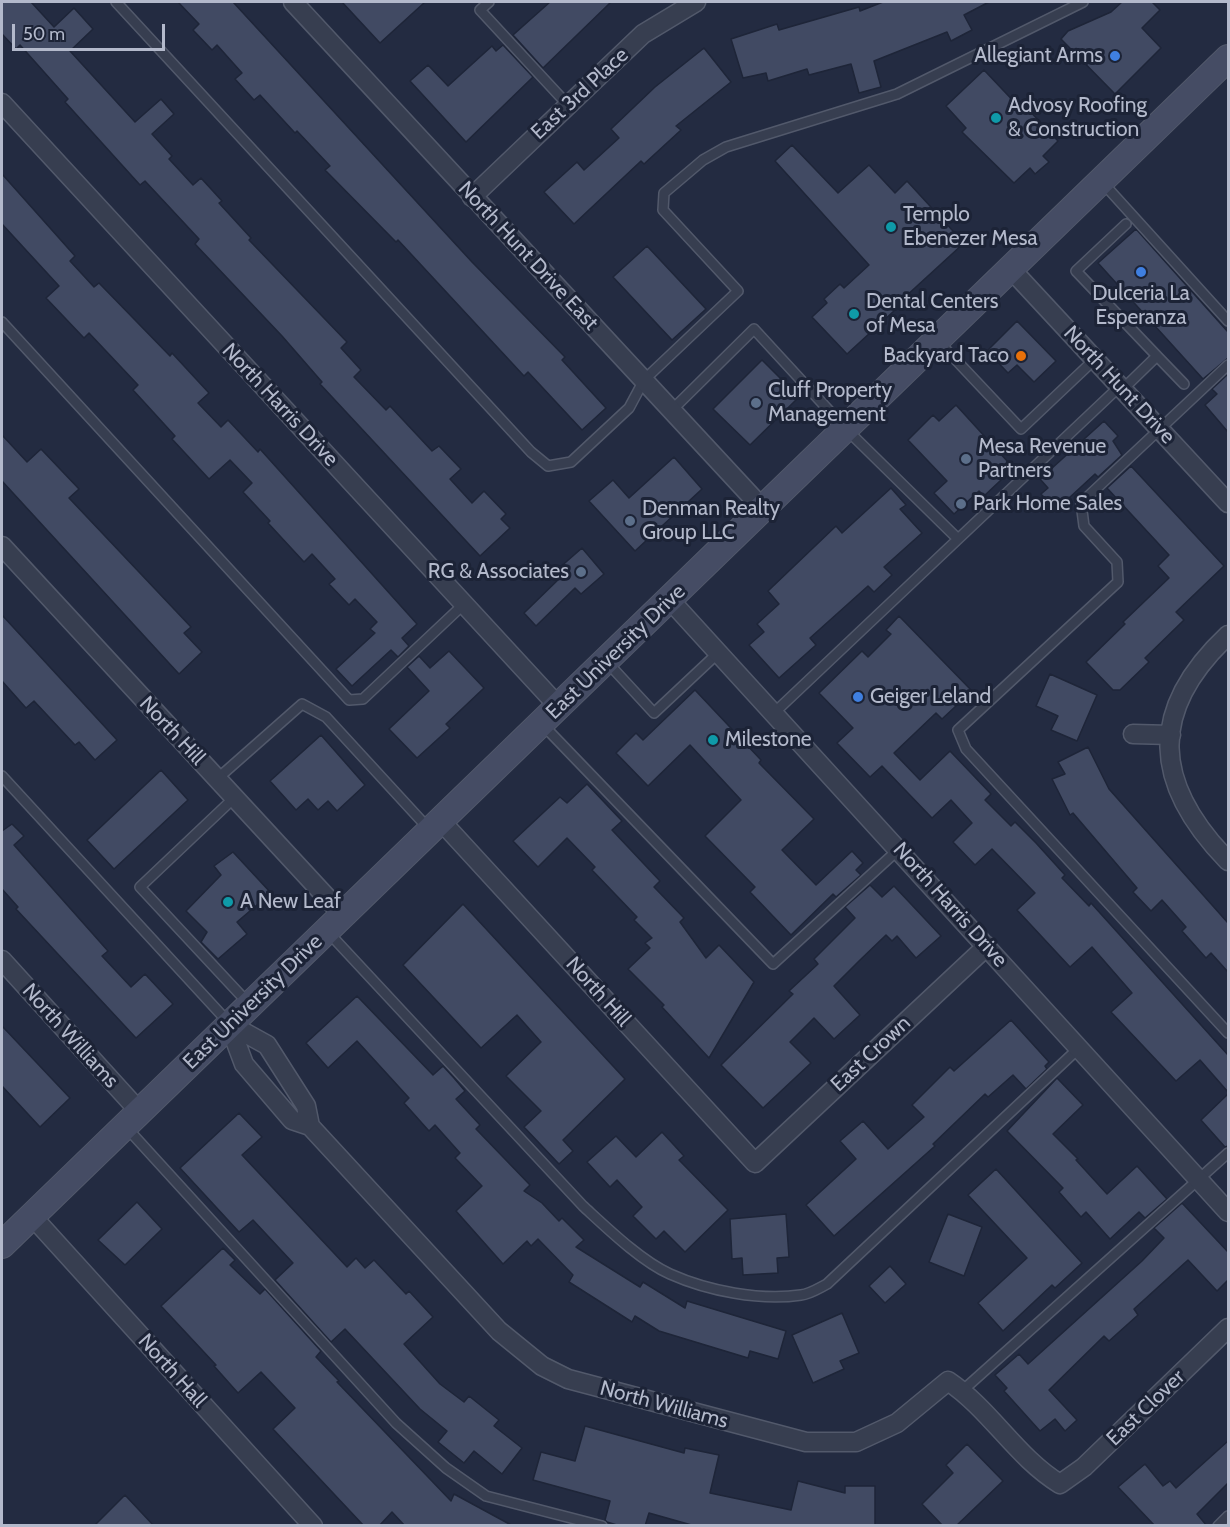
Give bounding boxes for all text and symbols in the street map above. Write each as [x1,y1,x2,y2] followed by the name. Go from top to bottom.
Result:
[15,12,168,50] scale bar
[23,23,65,45] text: 50 m
[526,43,634,145] street label: East 3rd Place
[974,43,1103,69] place label: Allegiant Arms
[1108,49,1122,63] marker: Allegiant Arms
[1008,93,1147,143] place label: Advosy Roofing & Construction
[989,111,1003,125] marker: Advosy Roofing & Construction
[453,176,603,336] street label: North Hunt Drive East
[903,202,1038,252] place label: Templo Ebenezer Mesa
[884,220,898,234] marker: Templo Ebenezer Mesa
[1134,265,1148,279] marker: Dulceria La Esperanza
[1092,281,1190,331] place label: Dulceria La Esperanza
[866,289,998,339] place label: Dental Centers of Mesa
[847,307,861,321] marker: Dental Centers of Mesa
[1058,321,1180,449] street label: North Hunt Drive
[217,338,343,472] street label: North Harris Drive
[883,343,1009,369] place label: Backyard Taco
[1014,349,1028,363] marker: Backyard Taco
[768,378,892,428] place label: Cluff Property Management
[749,396,763,410] marker: Cluff Property Management
[978,434,1106,484] place label: Mesa Revenue Partners
[959,452,973,466] marker: Mesa Revenue Partners
[973,491,1122,517] place label: Park Home Sales
[642,496,780,546] place label: Denman Realty Group LLC
[954,497,968,511] marker: Park Home Sales
[623,514,637,528] marker: Denman Realty Group LLC
[428,559,569,585] place label: RG & Associates
[574,565,588,579] marker: RG & Associates
[541,579,691,725] street label: East University Drive
[870,684,991,710] place label: Geiger Leland
[851,690,865,704] marker: Geiger Leland
[134,691,210,771] street label: North Hill
[725,727,812,753] place label: Milestone
[706,733,720,747] marker: Milestone
[888,838,1012,972] street label: North Harris Drive
[240,889,341,915] place label: A New Leaf
[221,895,235,909] marker: A New Leaf
[178,929,328,1075] street label: East University Drive
[560,952,636,1032] street label: North Hill
[17,979,123,1093] street label: North Williams
[826,1011,916,1097] street label: East Crown
[132,1329,212,1413] street label: North Hall
[1102,1365,1190,1451] street label: East Clover
[597,1376,731,1434] street label: North Williams

